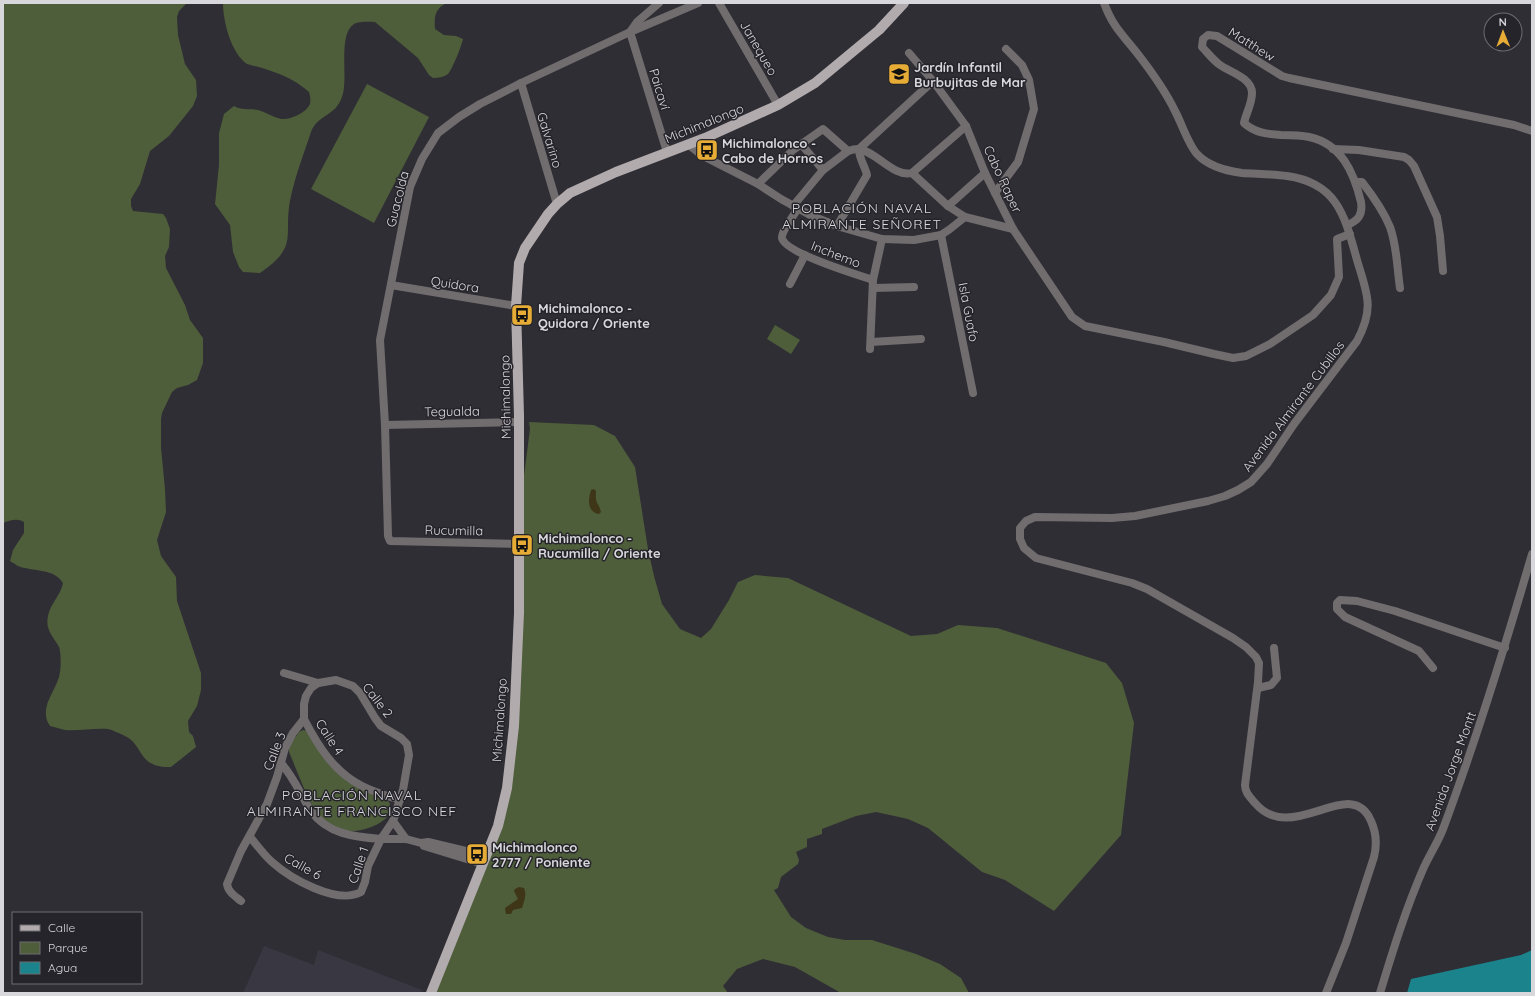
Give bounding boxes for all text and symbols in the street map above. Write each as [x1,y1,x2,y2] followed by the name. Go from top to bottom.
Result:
[1483,12,1523,52] north arrow
[1499,15,1507,29] text: N
[737,18,781,78] street label: Janequeo
[1226,23,1278,65] street label: Matthew
[914,59,1026,90] place label: Jardín Infantil Burbujitas de Mar
[886,61,912,87] school or university icon: Jardín Infantil Burbujitas de Mar
[646,66,674,112] street label: Paicaví
[662,100,746,146] street label: Michimalongo
[534,110,566,170] street label: Galvarino
[722,135,823,166] place label: Michimalonco - Cabo de Hornos
[694,137,720,163] bus stop icon: Michimalonco - Cabo de Hornos
[980,143,1026,215] street label: Cabo Raper
[382,169,412,229] street label: Guacolda
[782,199,942,233] district label: POBLACIÓN NAVAL ALMIRANTE SEÑORET
[809,237,863,271] street label: Inchemo
[430,272,480,296] street label: Quidora
[955,281,983,343] street label: Isla Guafo
[538,300,650,331] place label: Michimalonco - Quidora / Oriente
[509,302,535,328] bus stop icon: Michimalonco - Quidora / Oriente
[1239,337,1347,475] street label: Avenida Almirante Cubillos
[496,355,514,439] street label: Michimalongo
[424,403,480,419] street label: Tegualda
[425,521,483,539] street label: Rucumilla
[538,530,661,561] place label: Michimalonco - Rucumilla / Oriente
[509,532,535,558] bus stop icon: Michimalonco - Rucumilla / Oriente
[488,677,510,763] street label: Michimalongo
[359,679,397,721] street label: Calle 2
[1421,709,1479,833] street label: Avenida Jorge Montt
[312,716,348,758] street label: Calle 4
[259,729,289,773] street label: Calle 3
[247,786,457,820] district label: POBLACIÓN NAVAL ALMIRANTE FRANCISCO NEF
[492,839,591,870] place label: Michimalonco 2777 / Poniente
[464,841,490,867] bus stop icon: Michimalonco 2777 / Poniente
[344,844,372,886] street label: Calle 1
[282,849,324,883] street label: Calle 6
[12,912,142,984] legend
[48,920,76,935] text: Calle
[48,940,88,955] text: Parque
[48,960,77,975] text: Agua

